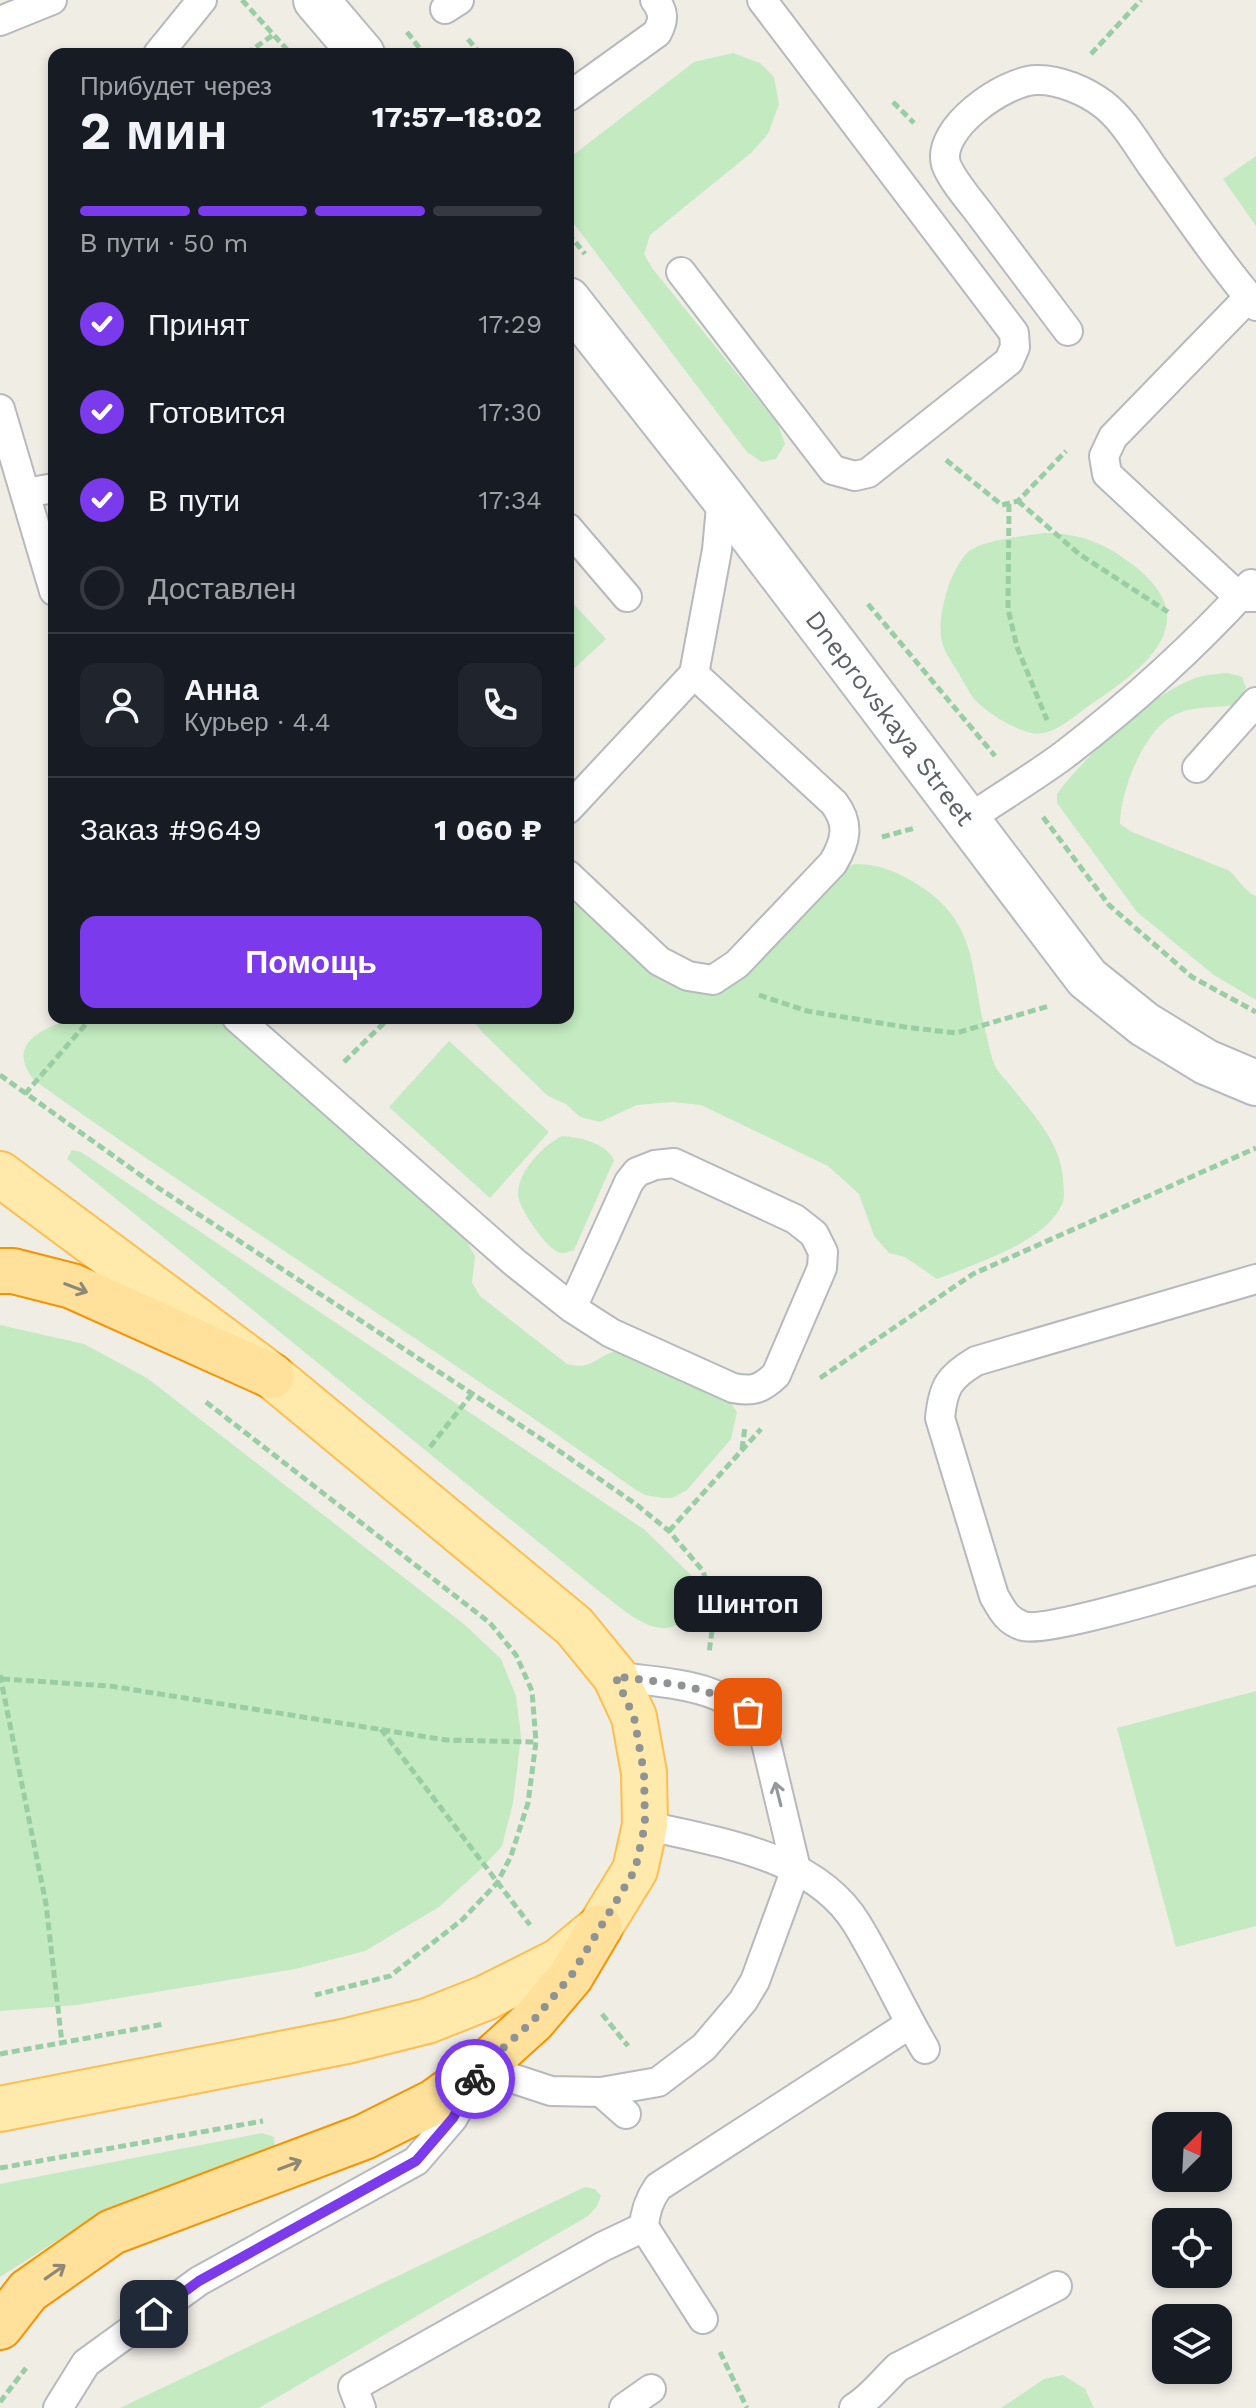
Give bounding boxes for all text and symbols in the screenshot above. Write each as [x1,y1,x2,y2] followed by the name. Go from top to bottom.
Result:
[80,71,272,101] text: Прибудет через
[372,99,542,134] text: 17:57–18:02
[80,101,228,162] text: 2 мин
[80,228,248,258] text: В пути · 50 m
[80,302,124,346] icon: check
[148,307,250,342] text: Принят
[478,309,542,339] text: 17:29
[80,390,124,434] icon: check
[148,395,286,430] text: Готовится
[478,397,542,427] text: 17:30
[80,478,124,522] icon: check
[148,483,240,518] text: В пути
[479,485,542,515] text: 17:34
[148,571,296,606] text: Доставлен
[799,605,981,832] street label: Dneprovskaya Street
[80,663,164,747] button: person
[458,663,542,747] button: phone
[184,672,259,707] text: Анна
[184,707,331,737] text: Курьер · 4.4
[80,812,262,847] text: Заказ #9649
[434,812,542,847] text: 1 060 ₽
[80,916,542,1008] button: Помощь
[63,1282,87,1296] one-way arrow
[674,1576,822,1632] callout: Шинтоп
[697,1589,799,1619] text: Шинтоп
[714,1678,782,1746] pin
[726,1690,770,1734] icon: bag
[770,1781,785,1807] one-way arrow
[435,2039,515,2119] courier
[453,2057,497,2101] icon: bike
[1152,2112,1232,2192] north arrow
[1152,2112,1232,2384] map controls
[277,2157,302,2171] one-way arrow
[1152,2208,1232,2288] button: locate
[43,2264,65,2280] one-way arrow
[120,2280,188,2348] pin
[132,2292,176,2336] icon: home
[1152,2304,1232,2384] button: layers

